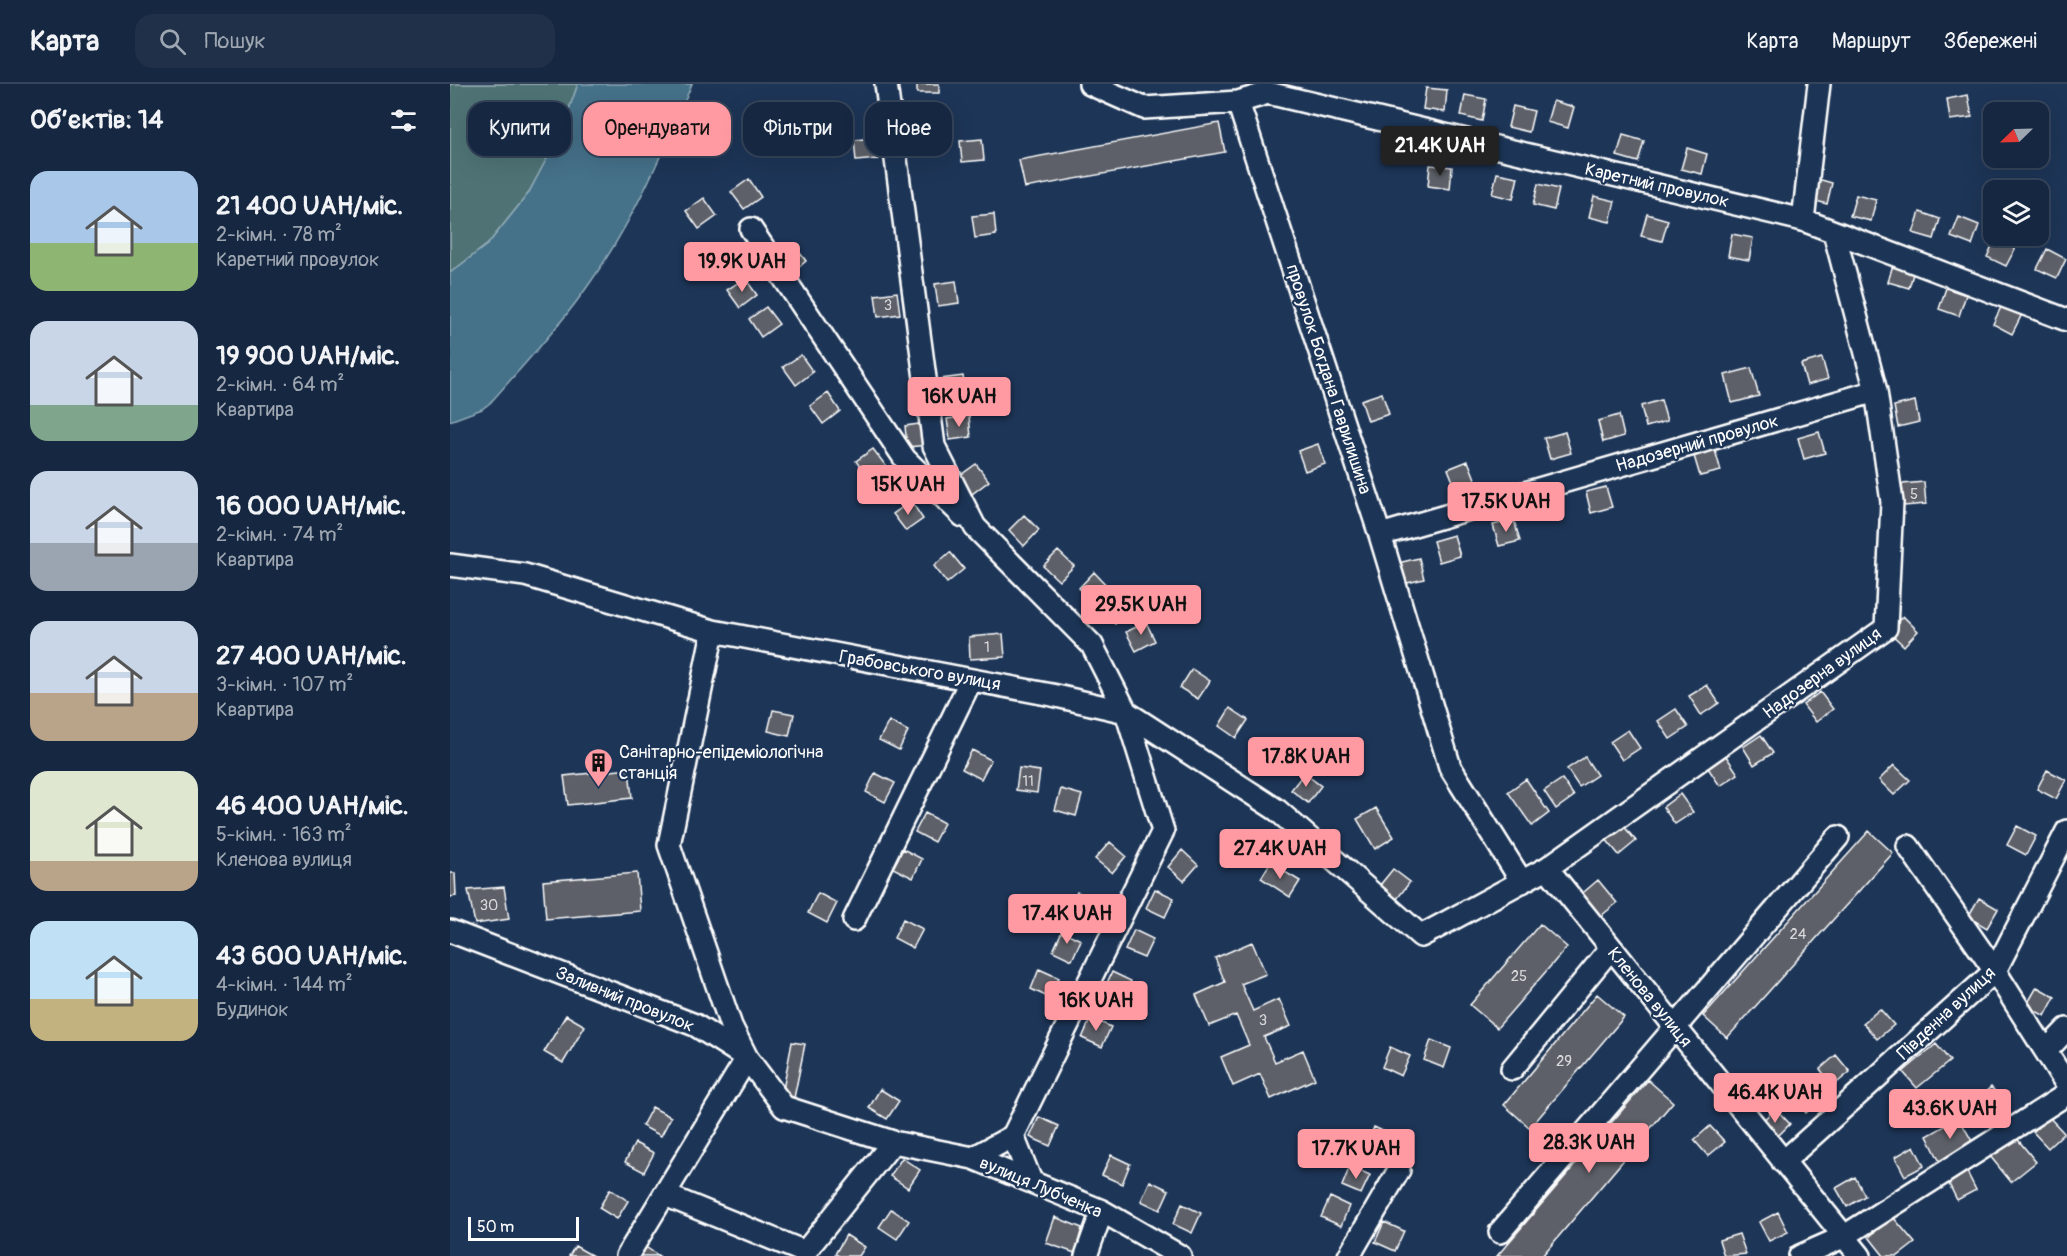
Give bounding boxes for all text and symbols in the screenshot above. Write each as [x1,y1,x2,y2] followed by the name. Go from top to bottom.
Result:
[135,14,555,68] search box
[30,24,99,59] text: Карта
[156,25,189,58] icon: search
[204,27,266,55] text: Пошук
[1747,28,1799,55] text: Карта
[1832,28,1911,55] text: Маршрут
[1944,28,2037,55] text: Збережені
[468,102,571,156] chip: Купити
[583,102,731,156] chip: Орендувати
[743,102,853,156] chip: Фільтри
[865,102,952,156] chip: Нове
[1983,102,2049,168] north arrow
[1983,102,2049,246] map controls
[30,104,163,136] text: Об’єктів: 14
[387,104,420,137] icon: filters
[1371,126,1509,177] pin: 21.4K UAH
[1395,133,1485,158] text: 21.4K UAH
[1583,158,1731,213] street label: Каретний провулок
[1983,180,2049,246] button: layers
[216,190,403,222] text: 21 400 UAH/міс.
[78,195,150,267] icon: home
[216,222,342,247] text: 2-кімн. · 78 m²
[673,242,811,293] pin: 19.9K UAH
[216,247,379,272] text: Каретний провулок
[698,249,786,274] text: 19.9K UAH
[1280,261,1377,497] street label: провулок Богдана Гаврилишина
[884,296,892,315] house number: 3
[216,340,400,372] text: 19 900 UAH/міс.
[78,345,150,417] icon: home
[216,372,344,397] text: 2-кімн. · 64 m²
[904,377,1014,428] pin: 16K UAH
[922,384,996,409] text: 16K UAH
[216,397,294,422] text: Квартира
[1613,409,1781,478] street label: Надозерний провулок
[853,465,963,516] pin: 15K UAH
[871,472,945,497] text: 15K UAH
[1437,482,1575,533] pin: 17.5K UAH
[1910,485,1918,504] house number: 5
[1462,489,1550,514] text: 17.5K UAH
[216,490,406,522] text: 16 000 UAH/міс.
[78,495,150,567] icon: home
[216,522,343,547] text: 2-кімн. · 74 m²
[216,547,294,572] text: Квартира
[1072,585,1210,636] pin: 29.5K UAH
[1095,592,1187,617] text: 29.5K UAH
[1758,623,1886,724] street label: Надозерна вулиця
[984,638,990,657] house number: 1
[216,640,407,672] text: 27 400 UAH/міс.
[78,645,150,717] icon: home
[837,645,1002,696] street label: Грабовського вулиця
[216,672,353,697] text: 3-кімн. · 107 m²
[216,697,294,722] text: Квартира
[1237,737,1375,788] pin: 17.8K UAH
[619,741,823,785] place label: Санітарно-епідеміологічна станція
[1262,744,1350,769] text: 17.8K UAH
[582,746,614,788] building icon: Санітарно-епідеміологічна станція
[1022,772,1034,791] house number: 11
[216,790,409,822] text: 46 400 UAH/міс.
[78,795,150,867] icon: home
[216,822,351,847] text: 5-кімн. · 163 m²
[1211,829,1349,880] pin: 27.4K UAH
[1233,836,1327,861] text: 27.4K UAH
[216,847,352,872] text: Кленова вулиця
[998,894,1136,945] pin: 17.4K UAH
[480,896,498,915] house number: 30
[1022,901,1112,926] text: 17.4K UAH
[1789,925,1807,944] house number: 24
[216,940,408,972] text: 43 600 UAH/міс.
[1602,943,1697,1052] street label: Кленова вулиця
[78,945,150,1017] icon: home
[552,961,697,1038] street label: Заливний провулок
[1892,962,2000,1065] street label: Південна вулиця
[1511,967,1527,986] house number: 25
[216,972,353,997] text: 4-кімн. · 144 m²
[1041,981,1151,1032] pin: 16K UAH
[1059,988,1133,1013] text: 16K UAH
[216,997,288,1022] text: Будинок
[1259,1011,1267,1030] house number: 3
[1556,1052,1572,1071] house number: 29
[1706,1073,1844,1124] pin: 46.4K UAH
[1728,1080,1822,1105] text: 46.4K UAH
[1881,1089,2019,1140] pin: 43.6K UAH
[1903,1096,1997,1121] text: 43.6K UAH
[1520,1123,1658,1174] pin: 28.3K UAH
[1287,1129,1425,1180] pin: 17.7K UAH
[1543,1130,1635,1155] text: 28.3K UAH
[1312,1136,1400,1161] text: 17.7K UAH
[976,1151,1106,1224] street label: вулиця Лубченка
[468,1214,579,1242] scale bar
[477,1217,514,1237] text: 50 m

